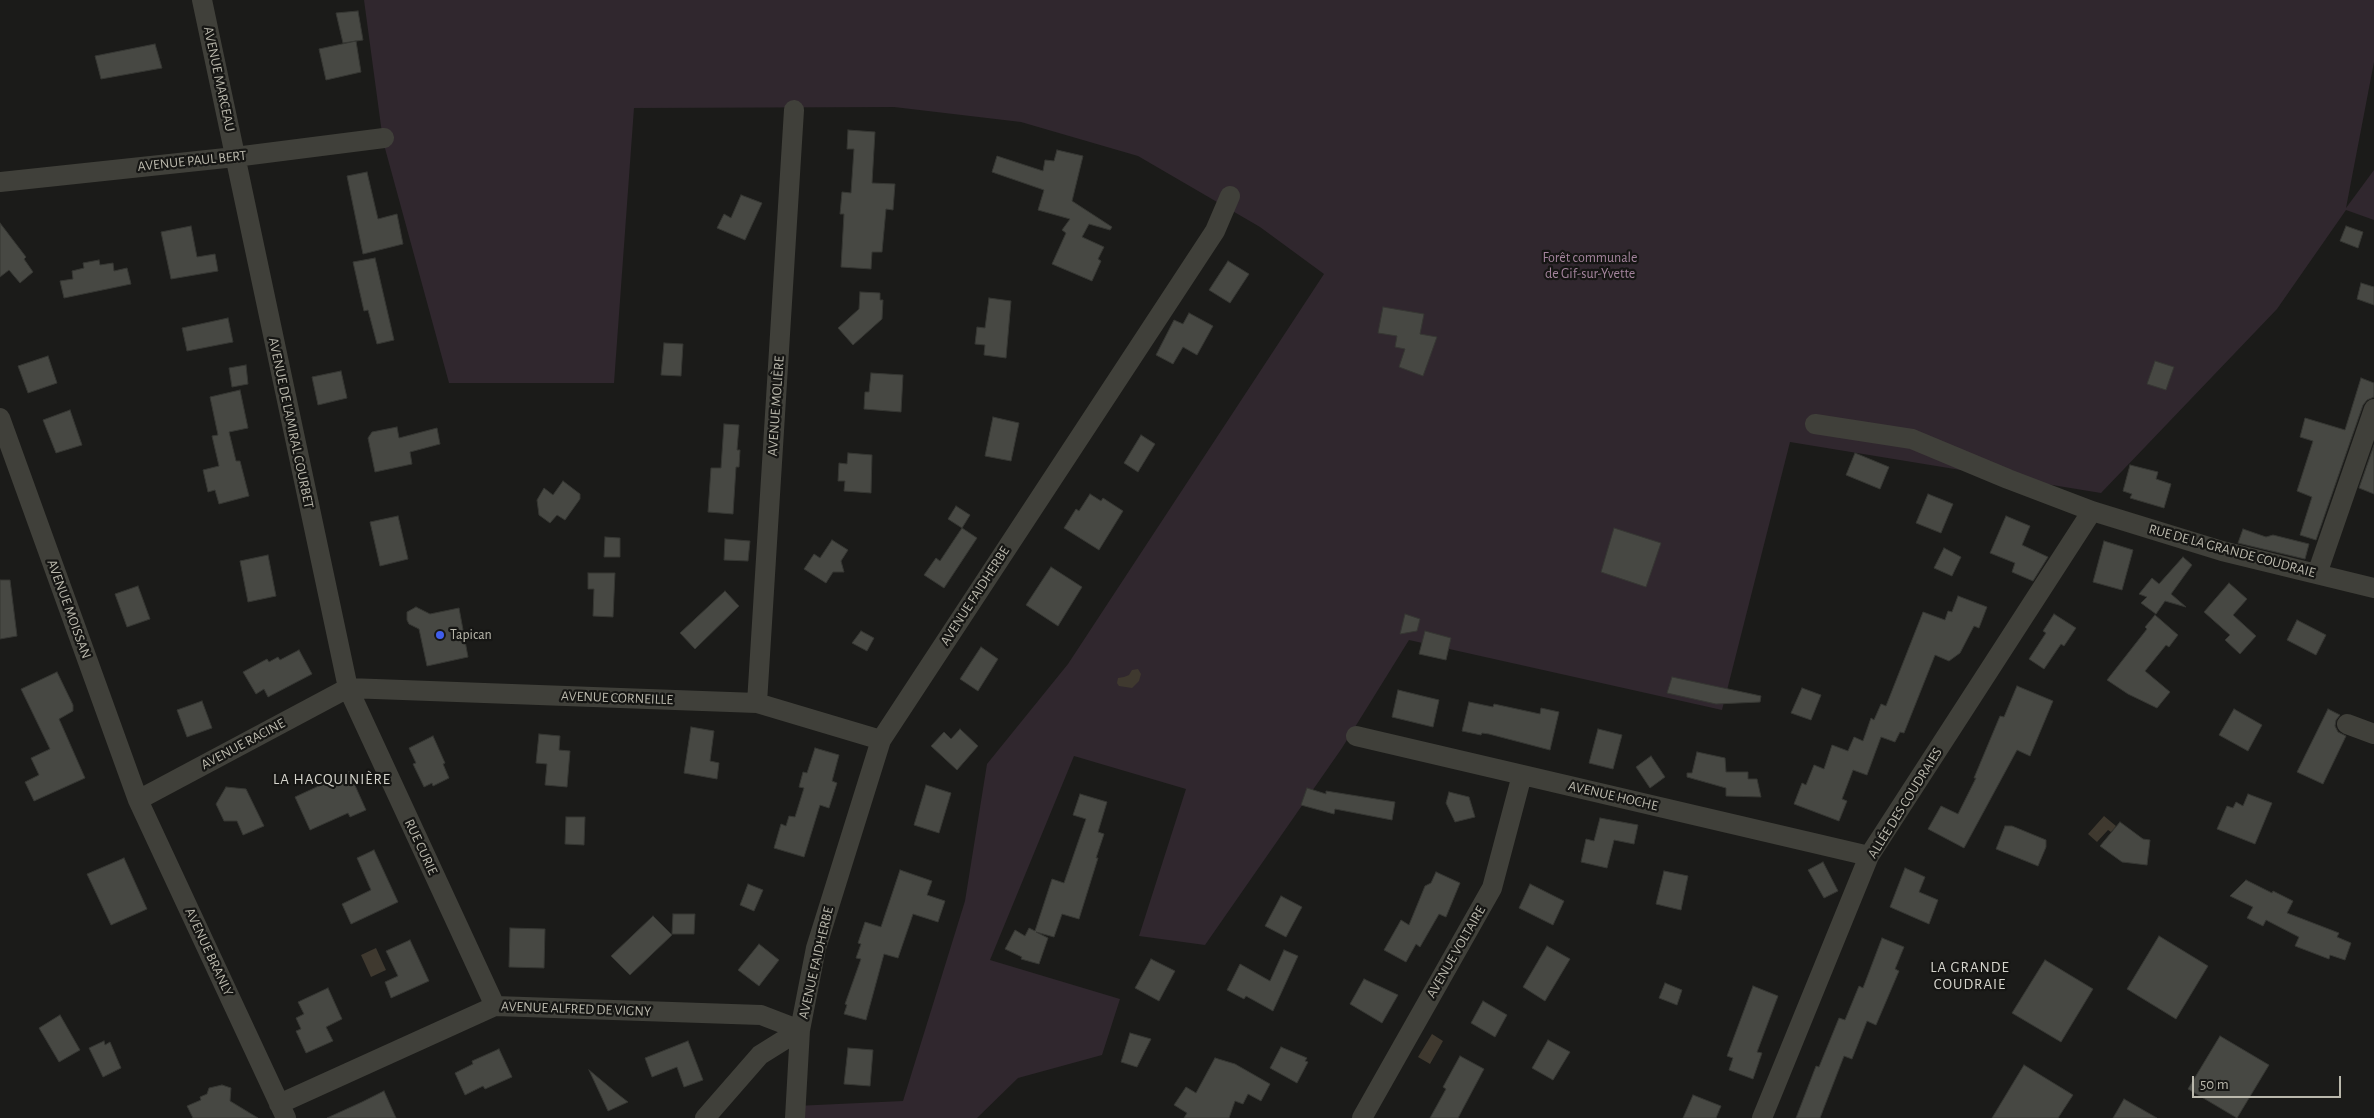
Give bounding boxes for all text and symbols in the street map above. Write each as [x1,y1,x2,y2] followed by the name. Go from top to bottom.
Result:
[200,25,238,133] street label: AVENUE MARCEAU
[137,147,247,175] street label: AVENUE PAUL BERT
[1542,250,1638,282] park label: Forêt communale de Gif-sur-Yvette
[265,336,317,510] street label: AVENUE DE L'AMIRAL COURBET
[764,355,788,457] street label: AVENUE MOLIÈRE
[2147,521,2317,581] street label: RUE DE LA GRANDE COUDRAIE
[937,543,1013,649] street label: AVENUE FAIDHERBE
[43,557,95,661] street label: AVENUE MOISSAN
[450,627,492,643] place label: Tapican
[434,629,446,641] marker: Tapican
[561,688,673,708] street label: AVENUE CORNEILLE
[198,715,288,773] street label: AVENUE RACINE
[1864,745,1946,861] street label: ALLÉE DES COUDRAIES
[271,770,393,788] district label: LA HACQUINIÈRE
[1566,778,1660,814] street label: AVENUE HOCHE
[401,816,441,878] street label: RUE CURIE
[1423,903,1489,1001] street label: AVENUE VOLTAIRE
[181,905,237,999] street label: AVENUE BRANLY
[795,905,837,1021] street label: AVENUE FAIDHERBE
[1929,958,2011,993] district label: LA GRANDE COUDRAIE
[500,998,652,1020] street label: AVENUE ALFRED DE VIGNY
[2194,1066,2343,1098] scale bar
[2200,1077,2229,1092] text: 50 m

